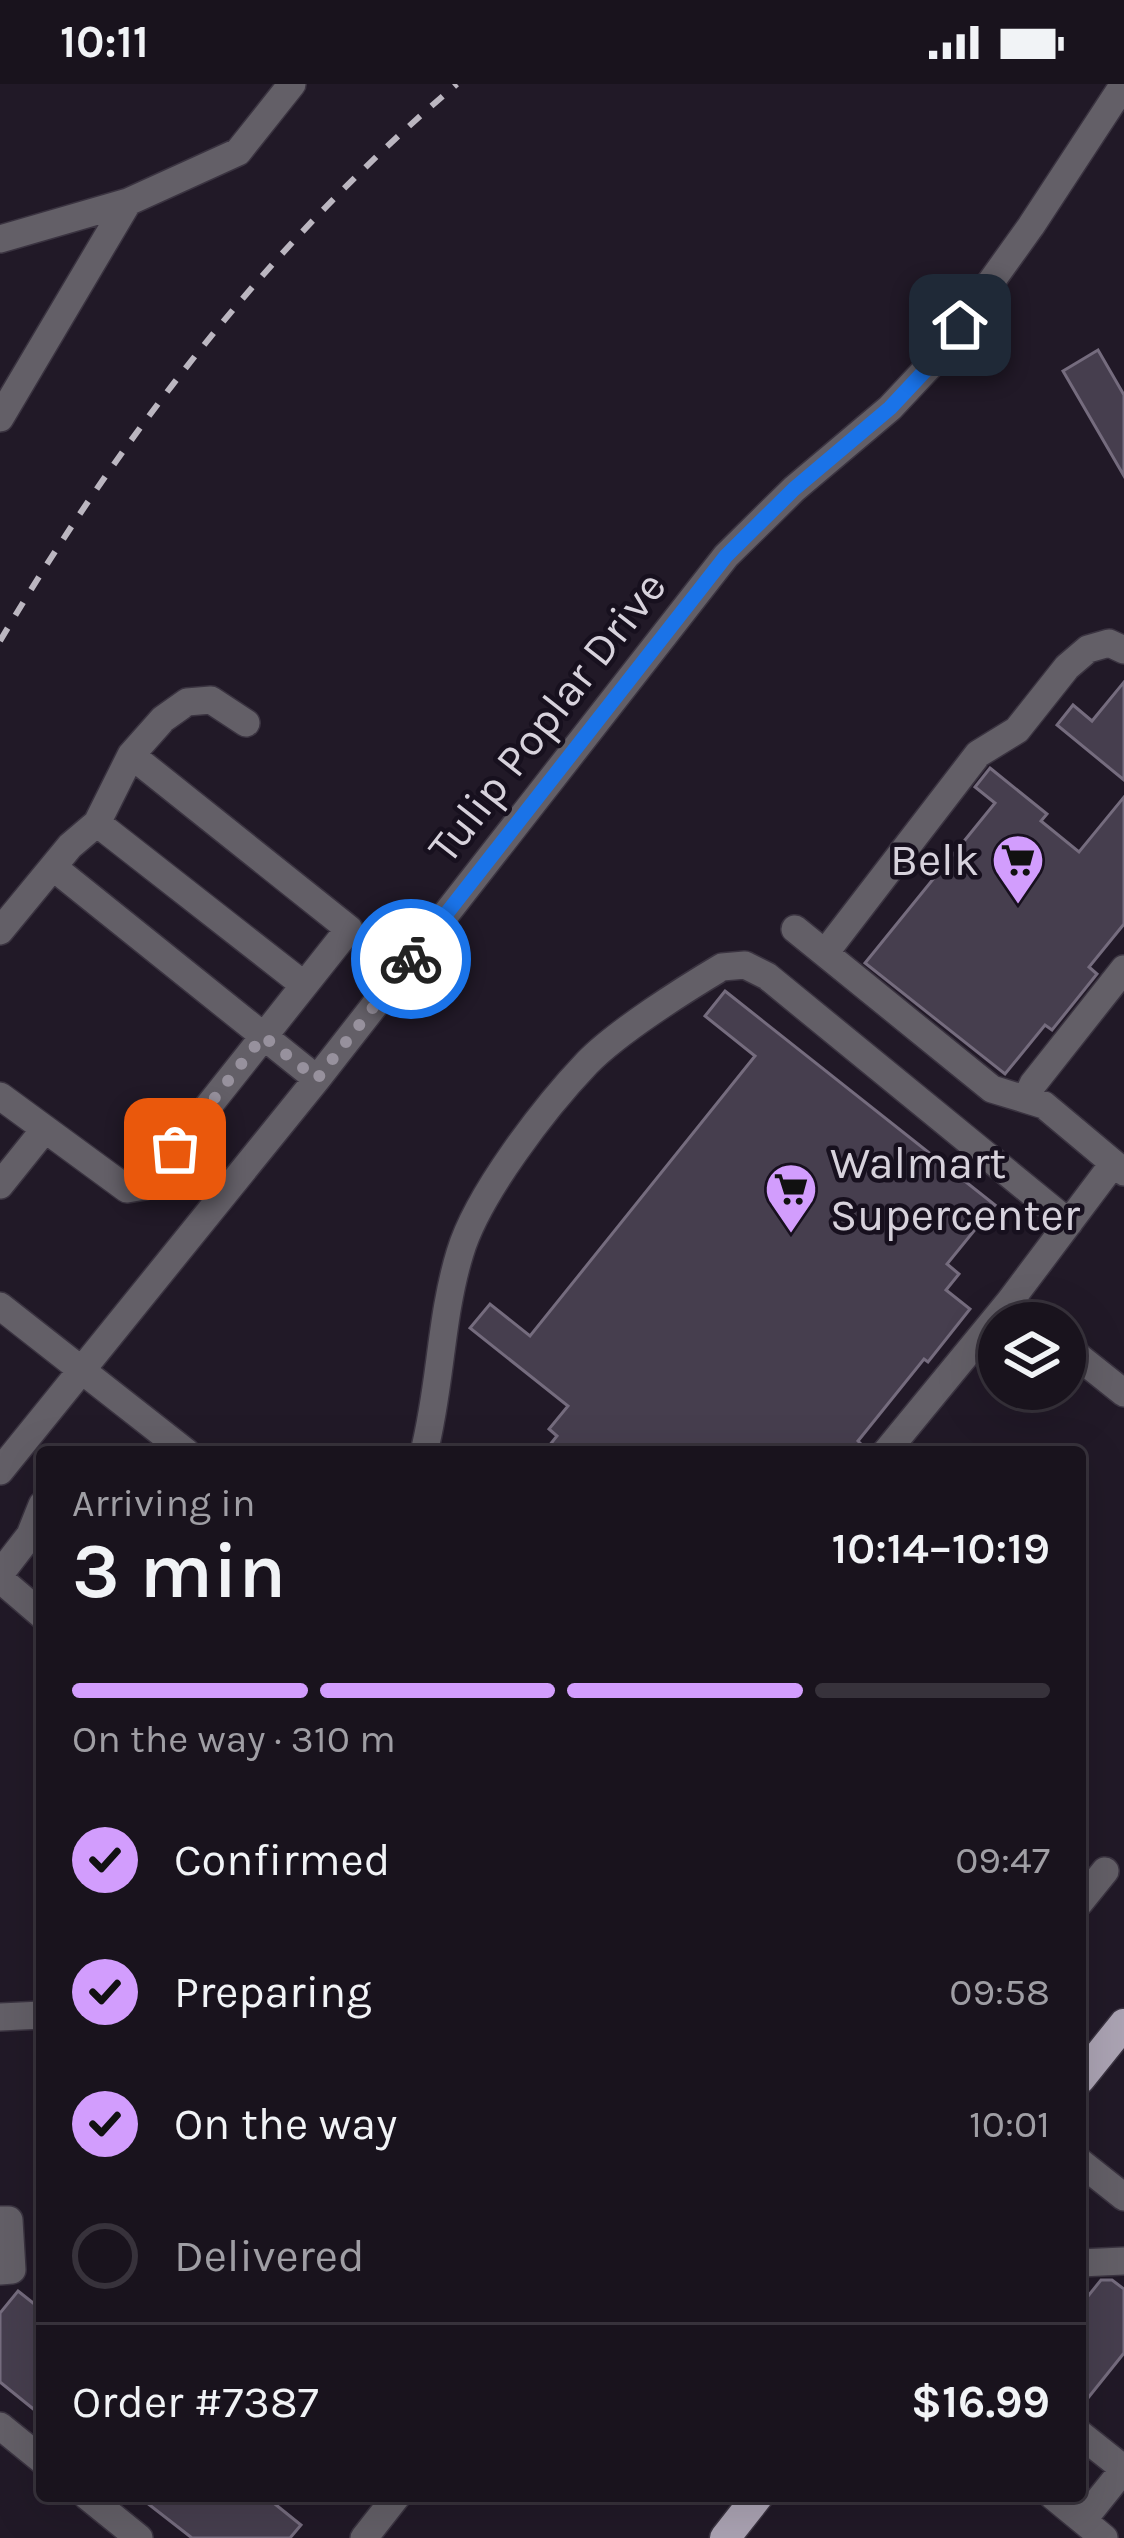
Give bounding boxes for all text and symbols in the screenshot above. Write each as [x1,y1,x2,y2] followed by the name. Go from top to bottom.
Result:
[60,16,149,68] text: 10:11
[909,274,1011,376] pin
[927,292,993,358] icon: home
[417,561,677,873] street label: Tulip Poplar Drive
[990,832,1046,906] supermarket icon: Belk
[890,834,979,886] place label: Belk
[351,899,471,1019] courier
[378,926,444,992] icon: bike
[124,1098,226,1200] pin
[142,1116,208,1182] icon: bag
[830,1137,1081,1241] place label: Walmart Supercenter
[763,1161,819,1235] supermarket icon: Walmart Supercenter
[978,1302,1086,1410] map controls
[978,1302,1086,1410] button: layers
[72,1480,255,1526] text: Arriving in
[831,1522,1050,1574] text: 10:14–10:19
[72,1525,286,1617] text: 3 min
[72,1716,396,1762] text: On the way · 310 m
[72,1827,138,1893] icon: check
[174,1834,390,1886] text: Confirmed
[955,1837,1050,1883] text: 09:47
[72,1959,138,2025] icon: check
[174,1966,372,2018] text: Preparing
[949,1969,1050,2015] text: 09:58
[72,2091,138,2157] icon: check
[174,2098,397,2150] text: On the way
[969,2101,1050,2147] text: 10:01
[174,2230,365,2282] text: Delivered
[72,2376,319,2428] text: Order #7387
[911,2376,1050,2428] text: $16.99

